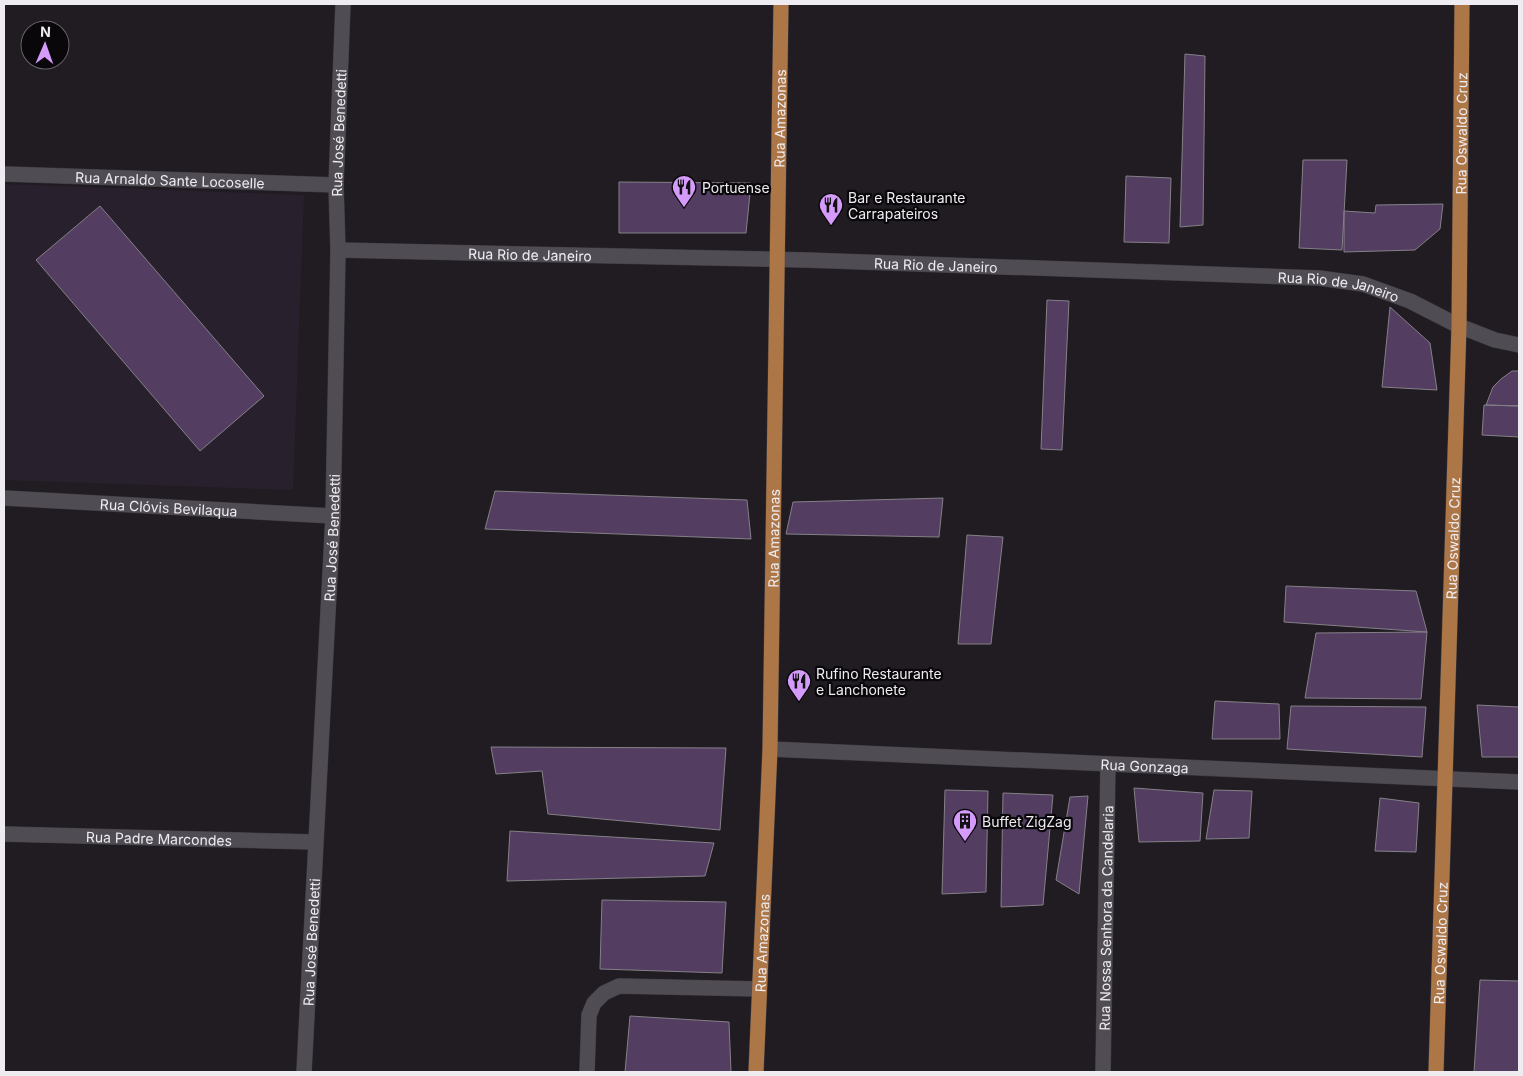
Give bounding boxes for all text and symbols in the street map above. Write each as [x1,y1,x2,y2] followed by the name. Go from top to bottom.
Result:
[20,20,70,70] north arrow
[40,23,51,40] text: N
[327,69,349,197] street label: Rua José Benedetti
[770,69,789,168] street label: Rua Amazonas
[1452,72,1470,195] street label: Rua Oswaldo Cruz
[75,168,265,191] street label: Rua Arnaldo Sante Locoselle
[671,174,697,208] restaurant icon: Portuense
[702,179,770,196] place label: Portuense
[848,189,965,222] place label: Bar e Restaurante Carrapateiros
[818,192,844,226] restaurant icon: Bar e Restaurante Carrapateiros
[468,244,592,264] street label: Rua Rio de Janeiro
[874,254,998,275] street label: Rua Rio de Janeiro
[1277,268,1402,305] street label: Rua Rio de Janeiro
[320,474,342,602] street label: Rua José Benedetti
[1442,477,1463,600] street label: Rua Oswaldo Cruz
[764,489,782,588] street label: Rua Amazonas
[100,495,238,519] street label: Rua Clóvis Bevilaqua
[816,665,942,698] place label: Rufino Restaurante e Lanchonete
[786,668,812,702] restaurant icon: Rufino Restaurante e Lanchonete
[1100,755,1189,776] street label: Rua Gonzaga
[1095,805,1116,1031] street label: Rua Nossa Senhora da Candelaria
[952,808,978,842] building icon: Buffet ZigZag
[982,813,1072,830] place label: Buffet ZigZag
[86,828,232,848] street label: Rua Padre Marcondes
[299,878,323,1006] street label: Rua José Benedetti
[1430,882,1450,1004] street label: Rua Oswaldo Cruz
[751,894,772,993] street label: Rua Amazonas

